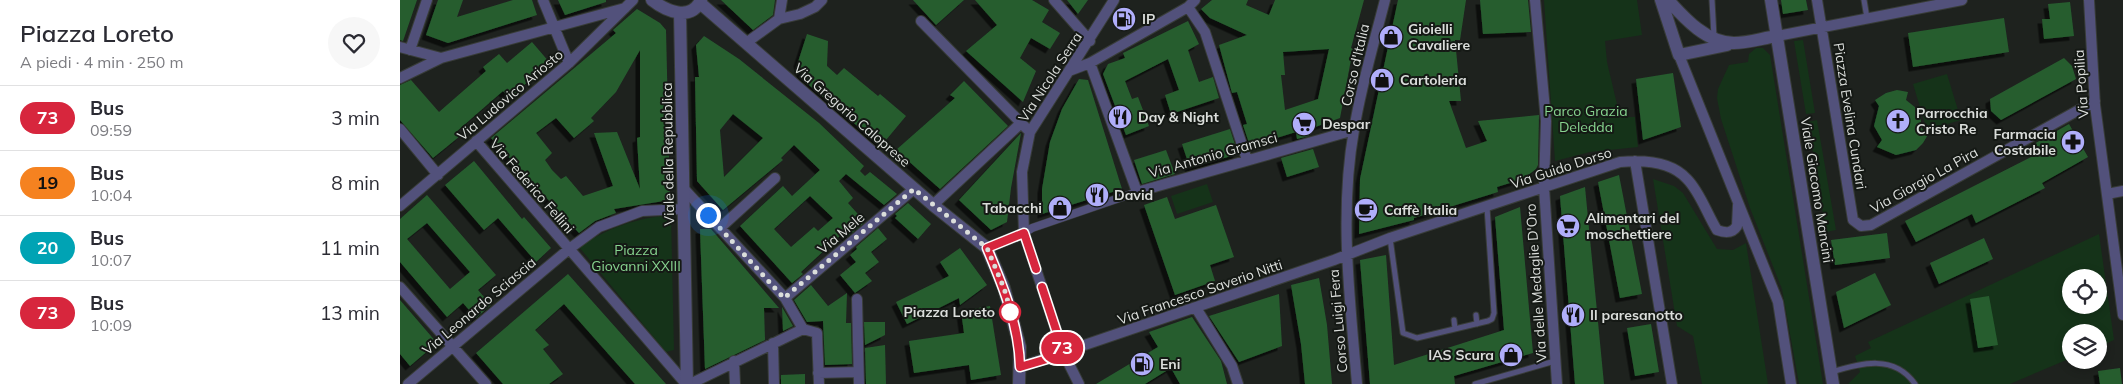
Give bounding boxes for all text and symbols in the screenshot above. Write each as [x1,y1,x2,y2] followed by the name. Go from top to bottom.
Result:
[1111,6,1137,32] fuel station icon: IP
[1142,10,1155,28] place label: IP
[328,17,380,69] button: heart
[20,18,174,48] text: Piazza Loreto
[1408,20,1470,54] place label: Gioielli Cavaliere
[1337,22,1373,108] street label: Corso d'Italia
[1378,24,1404,50] shop icon: Gioielli Cavaliere
[1014,29,1086,125] street label: Via Nicola Serra
[1830,41,1870,191] street label: Piazza Evelina Cundari
[453,45,567,145] street label: Via Ludovico Ariosto
[2070,49,2092,119] street label: Via Popilia
[20,52,184,72] text: A piedi · 4 min · 250 m
[790,59,914,171] street label: Via Gregorio Caloprese
[1369,67,1395,93] shop icon: Cartoleria
[1400,71,1467,89] place label: Cartoleria
[658,82,678,226] street label: Viale della Repubblica
[90,96,124,120] text: Bus
[1544,102,1628,136] park label: Parco Grazia Deledda
[1107,104,1133,130] restaurant icon: Day & Night
[1916,104,1988,138] place label: Parrocchia Cristo Re
[37,106,58,129] text: 73
[331,106,380,130] text: 3 min
[1138,108,1220,126] place label: Day & Night
[1885,108,1911,134] church icon: Parrocchia Cristo Re
[1291,111,1317,137] supermarket icon: Despar
[1322,115,1371,133] place label: Despar
[1797,116,1837,264] street label: Viale Giacomo Mancini
[90,120,132,140] text: 09:59
[1993,125,2056,159] place label: Farmacia Costabile
[1147,128,1279,182] street label: Via Antonio Gramsci
[2060,129,2086,155] pharmacy icon: Farmacia Costabile
[486,135,578,237] street label: Via Federico Fellini
[1508,143,1614,193] street label: Via Guido Dorso
[1867,143,1981,217] street label: Via Giorgio La Pira
[90,161,124,185] text: Bus
[37,171,58,194] text: 19
[331,171,380,195] text: 8 min
[1084,182,1110,208] restaurant icon: David
[90,185,132,205] text: 10:04
[1114,186,1153,204] place label: David
[1047,195,1073,221] shop icon: Tabacchi
[1353,197,1379,223] cafe icon: Caffè Italia
[982,199,1042,217] place label: Tabacchi
[1384,201,1457,219] place label: Caffè Italia
[696,203,721,228] your location
[1521,203,1551,363] street label: Via delle Medaglie D'Oro
[814,208,868,258] street label: Via Mele
[1586,209,1680,243] place label: Alimentari del moschettiere
[1555,213,1581,239] supermarket icon: Alimentari del moschettiere
[90,226,124,250] text: Bus
[37,236,58,259] text: 20
[320,236,380,260] text: 11 min
[591,241,681,275] park label: Piazza Giovanni XXIII
[90,250,132,270] text: 10:07
[418,253,540,359] street label: Via Leonardo Sciascia
[1115,255,1285,329] street label: Via Francesco Saverio Nitti
[1325,269,1351,373] street label: Corso Luigi Fera
[2062,269,2107,369] map controls
[2062,269,2107,314] button: locate
[90,291,124,315] text: Bus
[37,301,58,324] text: 73
[320,301,380,325] text: 13 min
[999,301,1021,323] marker: Piazza Loreto
[1560,302,1586,328] restaurant icon: Il paresanotto
[904,303,995,321] place label: Piazza Loreto
[1590,306,1683,324] place label: Il paresanotto
[90,315,132,335] text: 10:09
[2062,324,2107,369] button: layers
[1040,332,1084,364] line badge: 73
[1051,336,1073,359] text: 73
[1498,342,1524,368] shop icon: IAS Scura
[1428,346,1494,364] place label: IAS Scura
[1129,351,1155,377] fuel station icon: Eni
[1160,355,1180,373] place label: Eni

